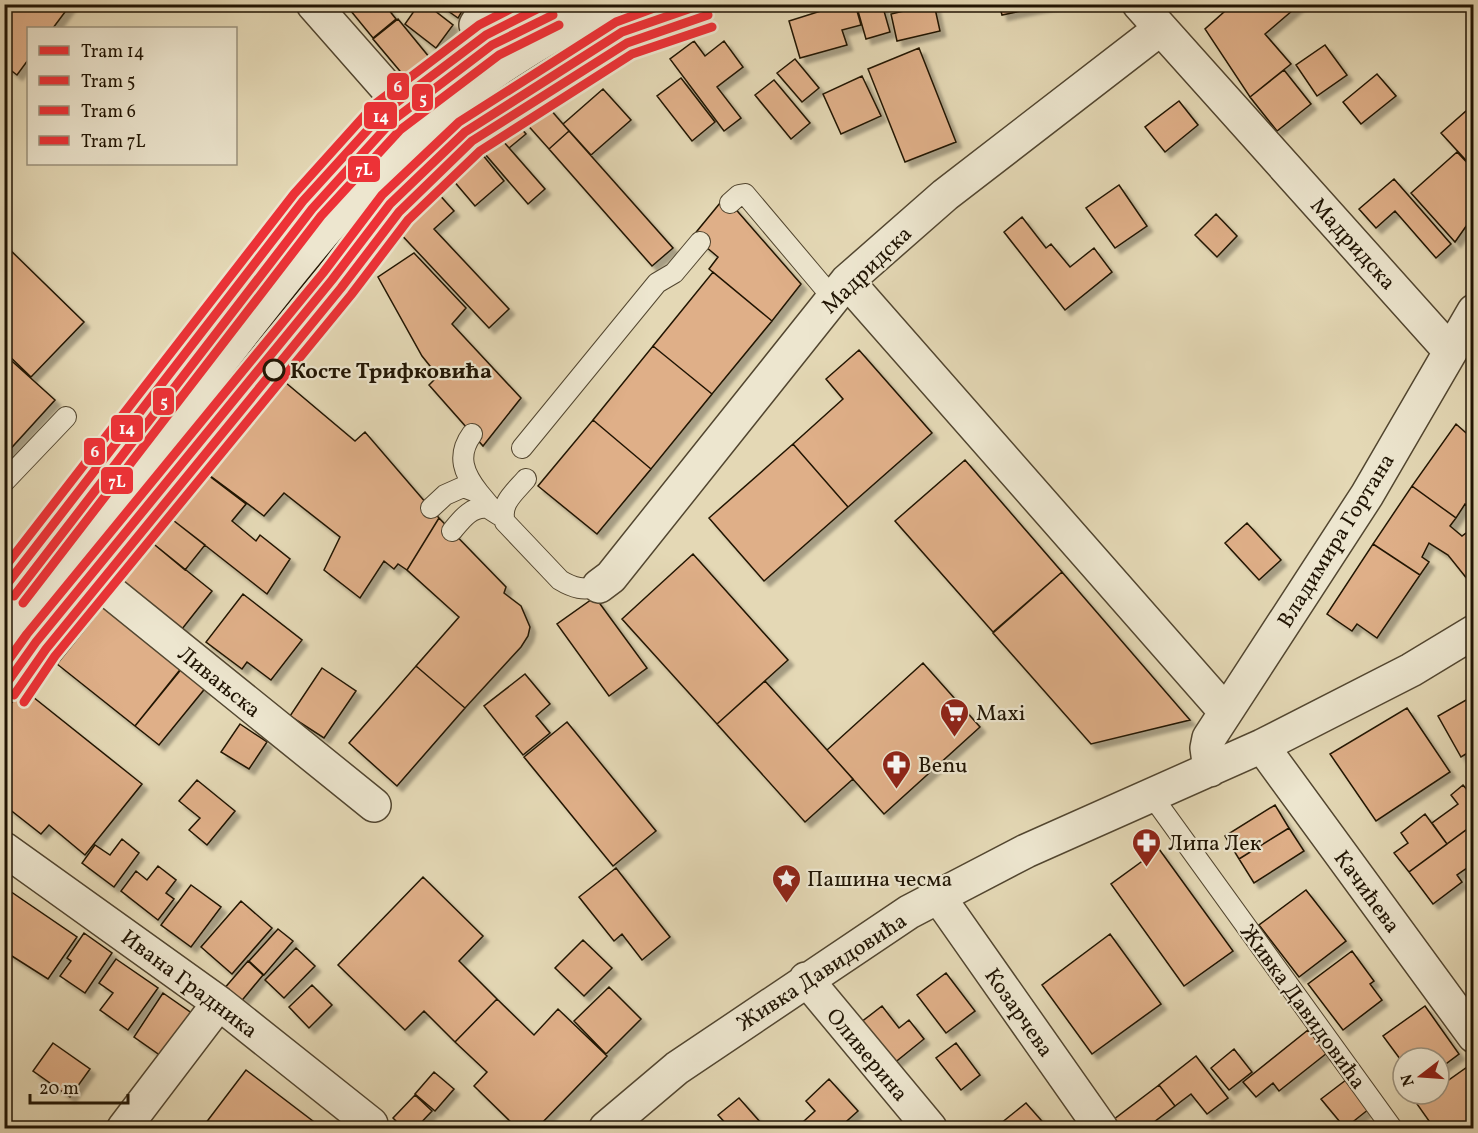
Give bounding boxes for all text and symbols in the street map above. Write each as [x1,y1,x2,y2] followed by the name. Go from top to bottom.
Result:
[27,27,237,165] legend
[81,40,145,65] text: Tram 14
[81,70,136,95] text: Tram 5
[386,72,410,101] line badge: 6
[394,77,403,99] text: 6
[411,83,434,112] line badge: 5
[419,89,427,111] text: 5
[81,100,136,125] text: Tram 6
[363,101,398,130] line badge: 14
[373,107,389,129] text: 14
[81,130,146,155] text: Tram 7L
[347,155,381,183] line badge: 7L
[355,160,373,182] text: 7L
[1302,192,1402,298] street label: Мадридска
[816,220,920,322] street label: Мадридска
[290,357,492,388] place label: Косте Трифковића
[263,359,285,381] marker: Косте Трифковића
[152,387,175,416] line badge: 5
[160,392,168,414] text: 5
[110,414,144,443] line badge: 14
[119,419,135,441] text: 14
[83,437,106,466] line badge: 6
[91,442,100,464] text: 6
[1271,448,1403,634] street label: Владимира Гортана
[100,466,134,495] line badge: 7L
[108,472,126,494] text: 7L
[170,640,267,726] street label: Ливањска
[939,696,971,738] supermarket icon: Maxi
[976,699,1025,730] place label: Maxi
[881,748,913,790] pharmacy icon: Benu
[918,751,968,782] place label: Benu
[1131,826,1163,868] pharmacy icon: Липа Лек
[1168,829,1262,860] place label: Липа Лек
[1325,845,1407,940] street label: Качићева
[770,862,802,904] place icon: Пашина чесма
[807,865,952,896] place label: Пашина чесма
[731,906,914,1040] street label: Живка Давидовића
[1231,919,1373,1096] street label: Живка Давидовића
[114,923,263,1047] street label: Ивана Градника
[976,963,1060,1064] street label: Козарчева
[818,1002,914,1109] street label: Оливерина
[1391,1046,1451,1106] north arrow
[30,1067,128,1105] scale bar
[1396,1071,1421,1089] text: N
[39,1077,79,1102] text: 20 m

